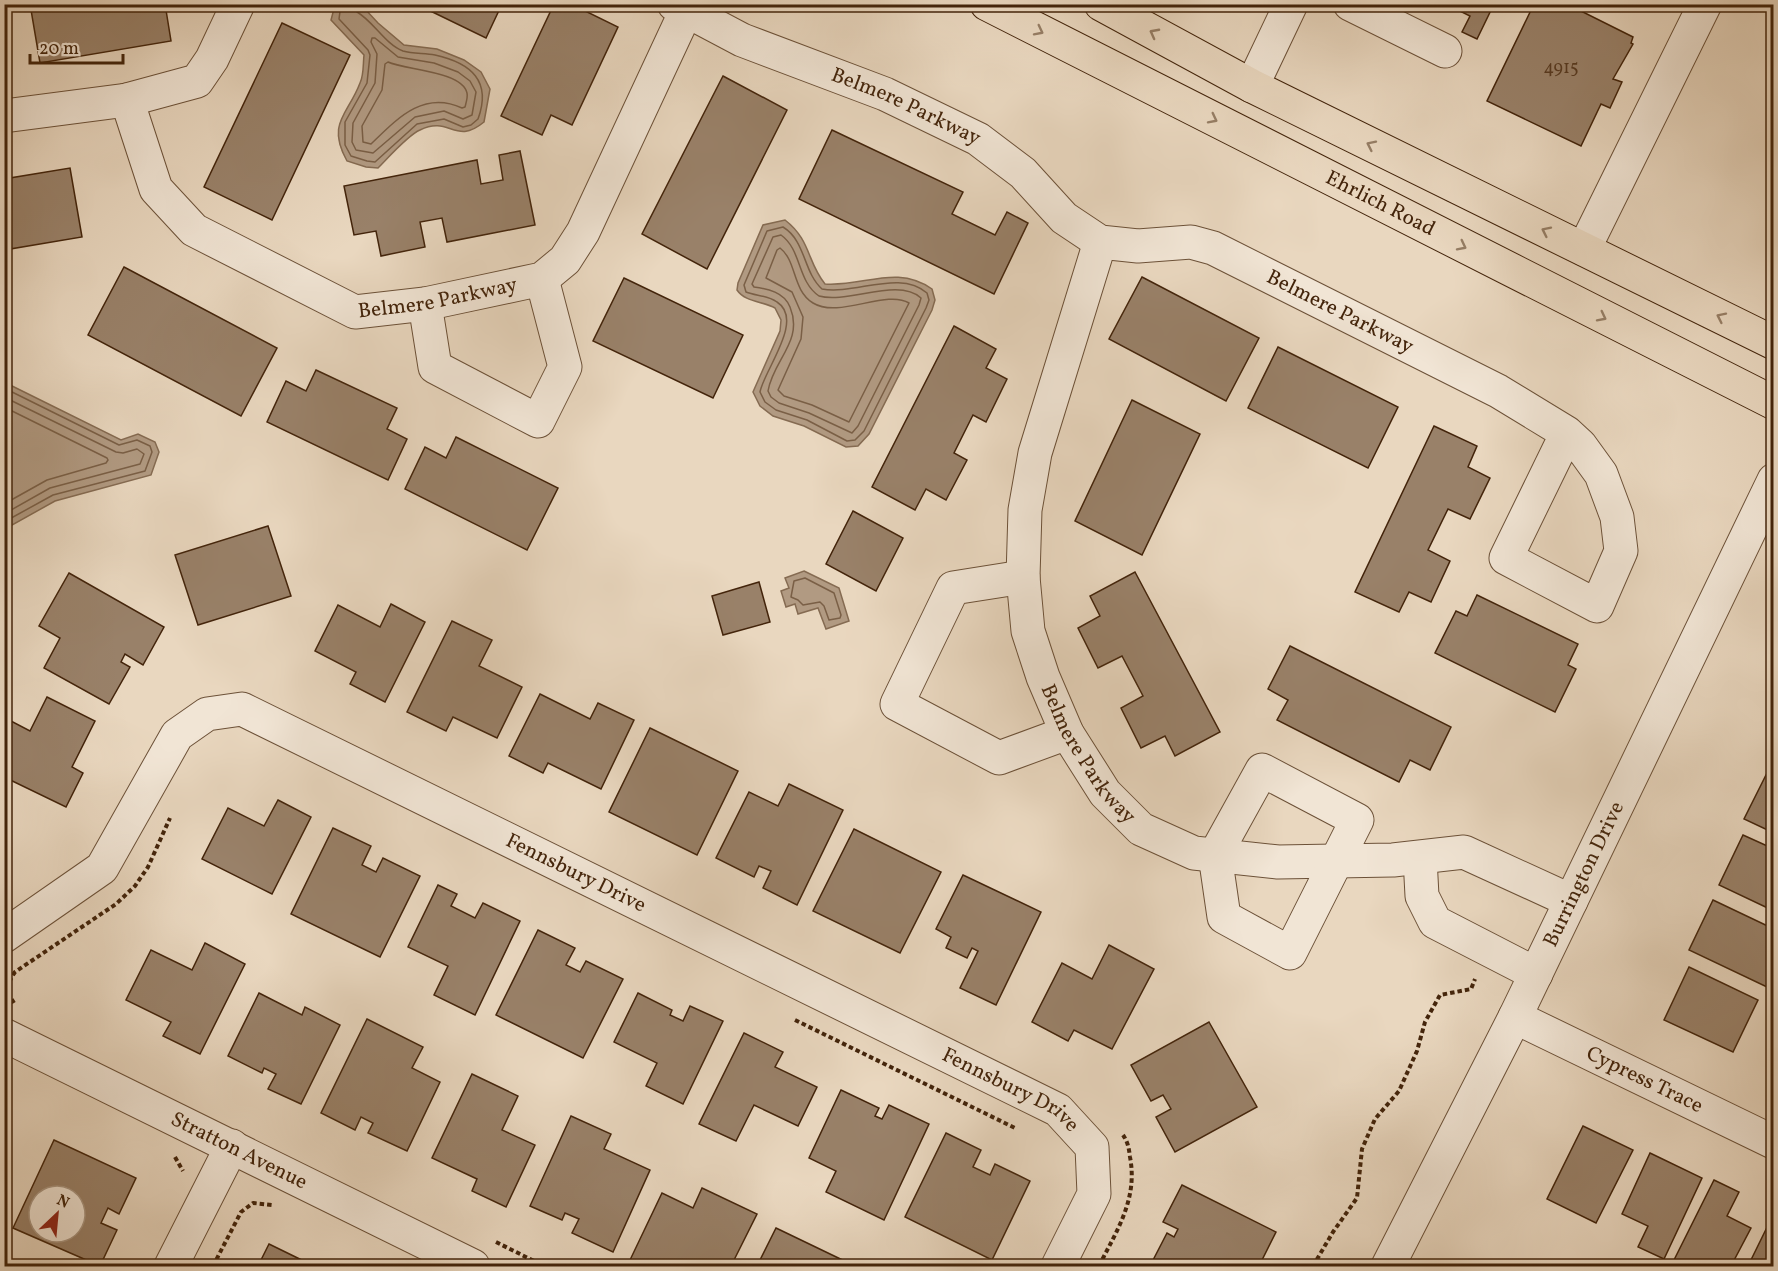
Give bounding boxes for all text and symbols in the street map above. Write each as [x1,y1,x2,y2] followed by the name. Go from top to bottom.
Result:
[1033,24,1044,35] one-way arrow
[30,27,123,65] scale bar
[1150,29,1161,40] one-way arrow
[39,37,79,62] text: 20 m
[1543,56,1579,81] house number: 4915
[827,60,986,153] street label: Belmere Parkway
[1207,112,1218,124] one-way arrow
[1367,140,1378,152] one-way arrow
[1320,163,1440,243] street label: Ehrlich Road
[1542,226,1553,238] one-way arrow
[1456,239,1466,250] one-way arrow
[1261,263,1419,361] street label: Belmere Parkway
[356,270,521,326] street label: Belmere Parkway
[1596,310,1606,321] one-way arrow
[1717,313,1727,324] one-way arrow
[1033,680,1143,831] street label: Belmere Parkway
[1536,796,1631,952] street label: Burrington Drive
[501,826,651,920] street label: Fennsbury Drive
[1581,1039,1708,1120] street label: Cypress Trace
[937,1041,1086,1139] street label: Fennsbury Drive
[166,1105,312,1197] street label: Stratton Avenue
[27,1184,87,1244] north arrow
[53,1190,73,1215] text: N

